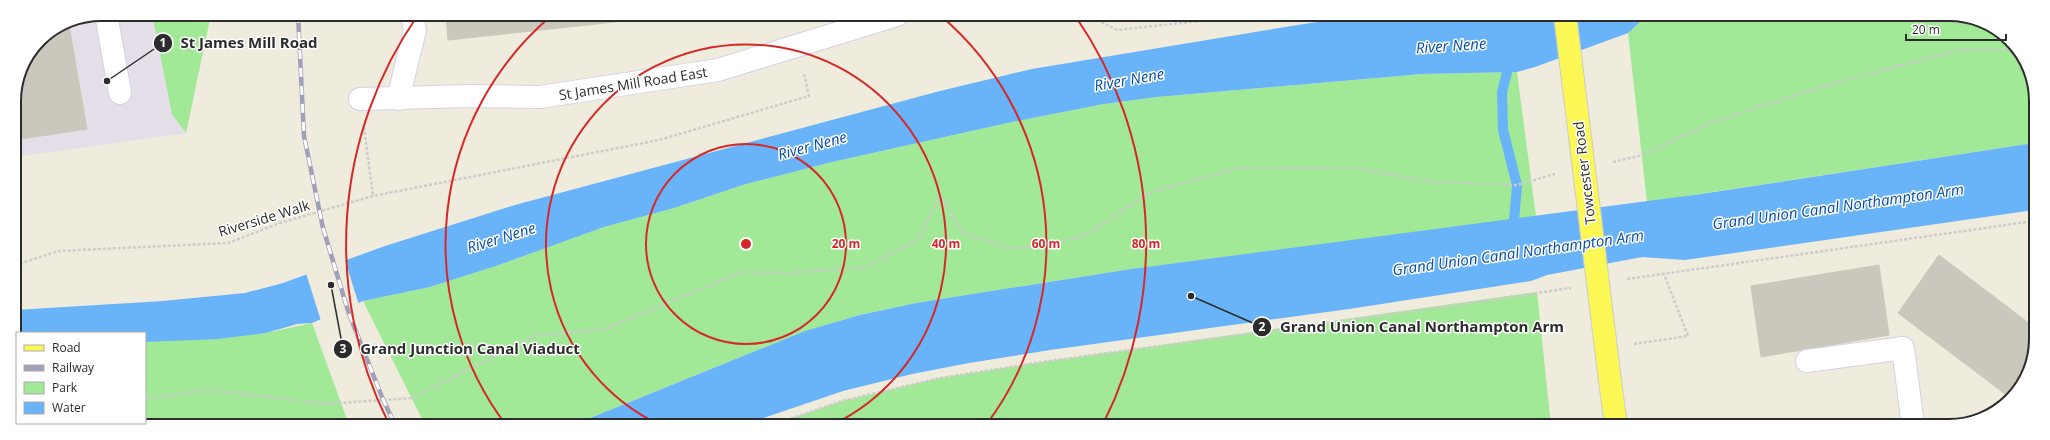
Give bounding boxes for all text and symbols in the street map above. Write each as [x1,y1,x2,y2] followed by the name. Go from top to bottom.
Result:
[1906,16,2006,42] scale bar
[1912,21,1940,38] text: 20 m
[153,29,326,56] callout: St James Mill Road
[180,32,318,52] text: St James Mill Road
[1415,33,1487,57] water label: River Nene
[160,34,166,51] text: 1
[557,62,709,104] street label: St James Mill Road East
[1092,63,1166,95] water label: River Nene
[1568,120,1600,226] street label: Towcester Road
[775,126,849,164] water label: River Nene
[1711,178,1965,234] water label: Grand Union Canal Northampton Arm
[216,195,313,241] street label: Riverside Walk
[464,217,538,257] water label: River Nene
[1391,224,1645,280] water label: Grand Union Canal Northampton Arm
[832,235,860,252] text: 20 m
[932,235,960,252] text: 40 m
[1032,235,1060,252] text: 60 m
[1132,235,1160,252] text: 80 m
[739,237,753,251] centre of rings
[1252,313,1572,340] callout: Grand Union Canal Northampton Arm
[1280,316,1564,336] text: Grand Union Canal Northampton Arm
[1259,318,1266,335] text: 2
[16,332,146,424] legend
[333,336,588,363] callout: Grand Junction Canal Viaduct
[360,338,580,358] text: Grand Junction Canal Viaduct
[52,339,81,356] text: Road
[340,340,347,357] text: 3
[52,359,95,376] text: Railway
[52,379,78,396] text: Park
[52,399,86,416] text: Water

